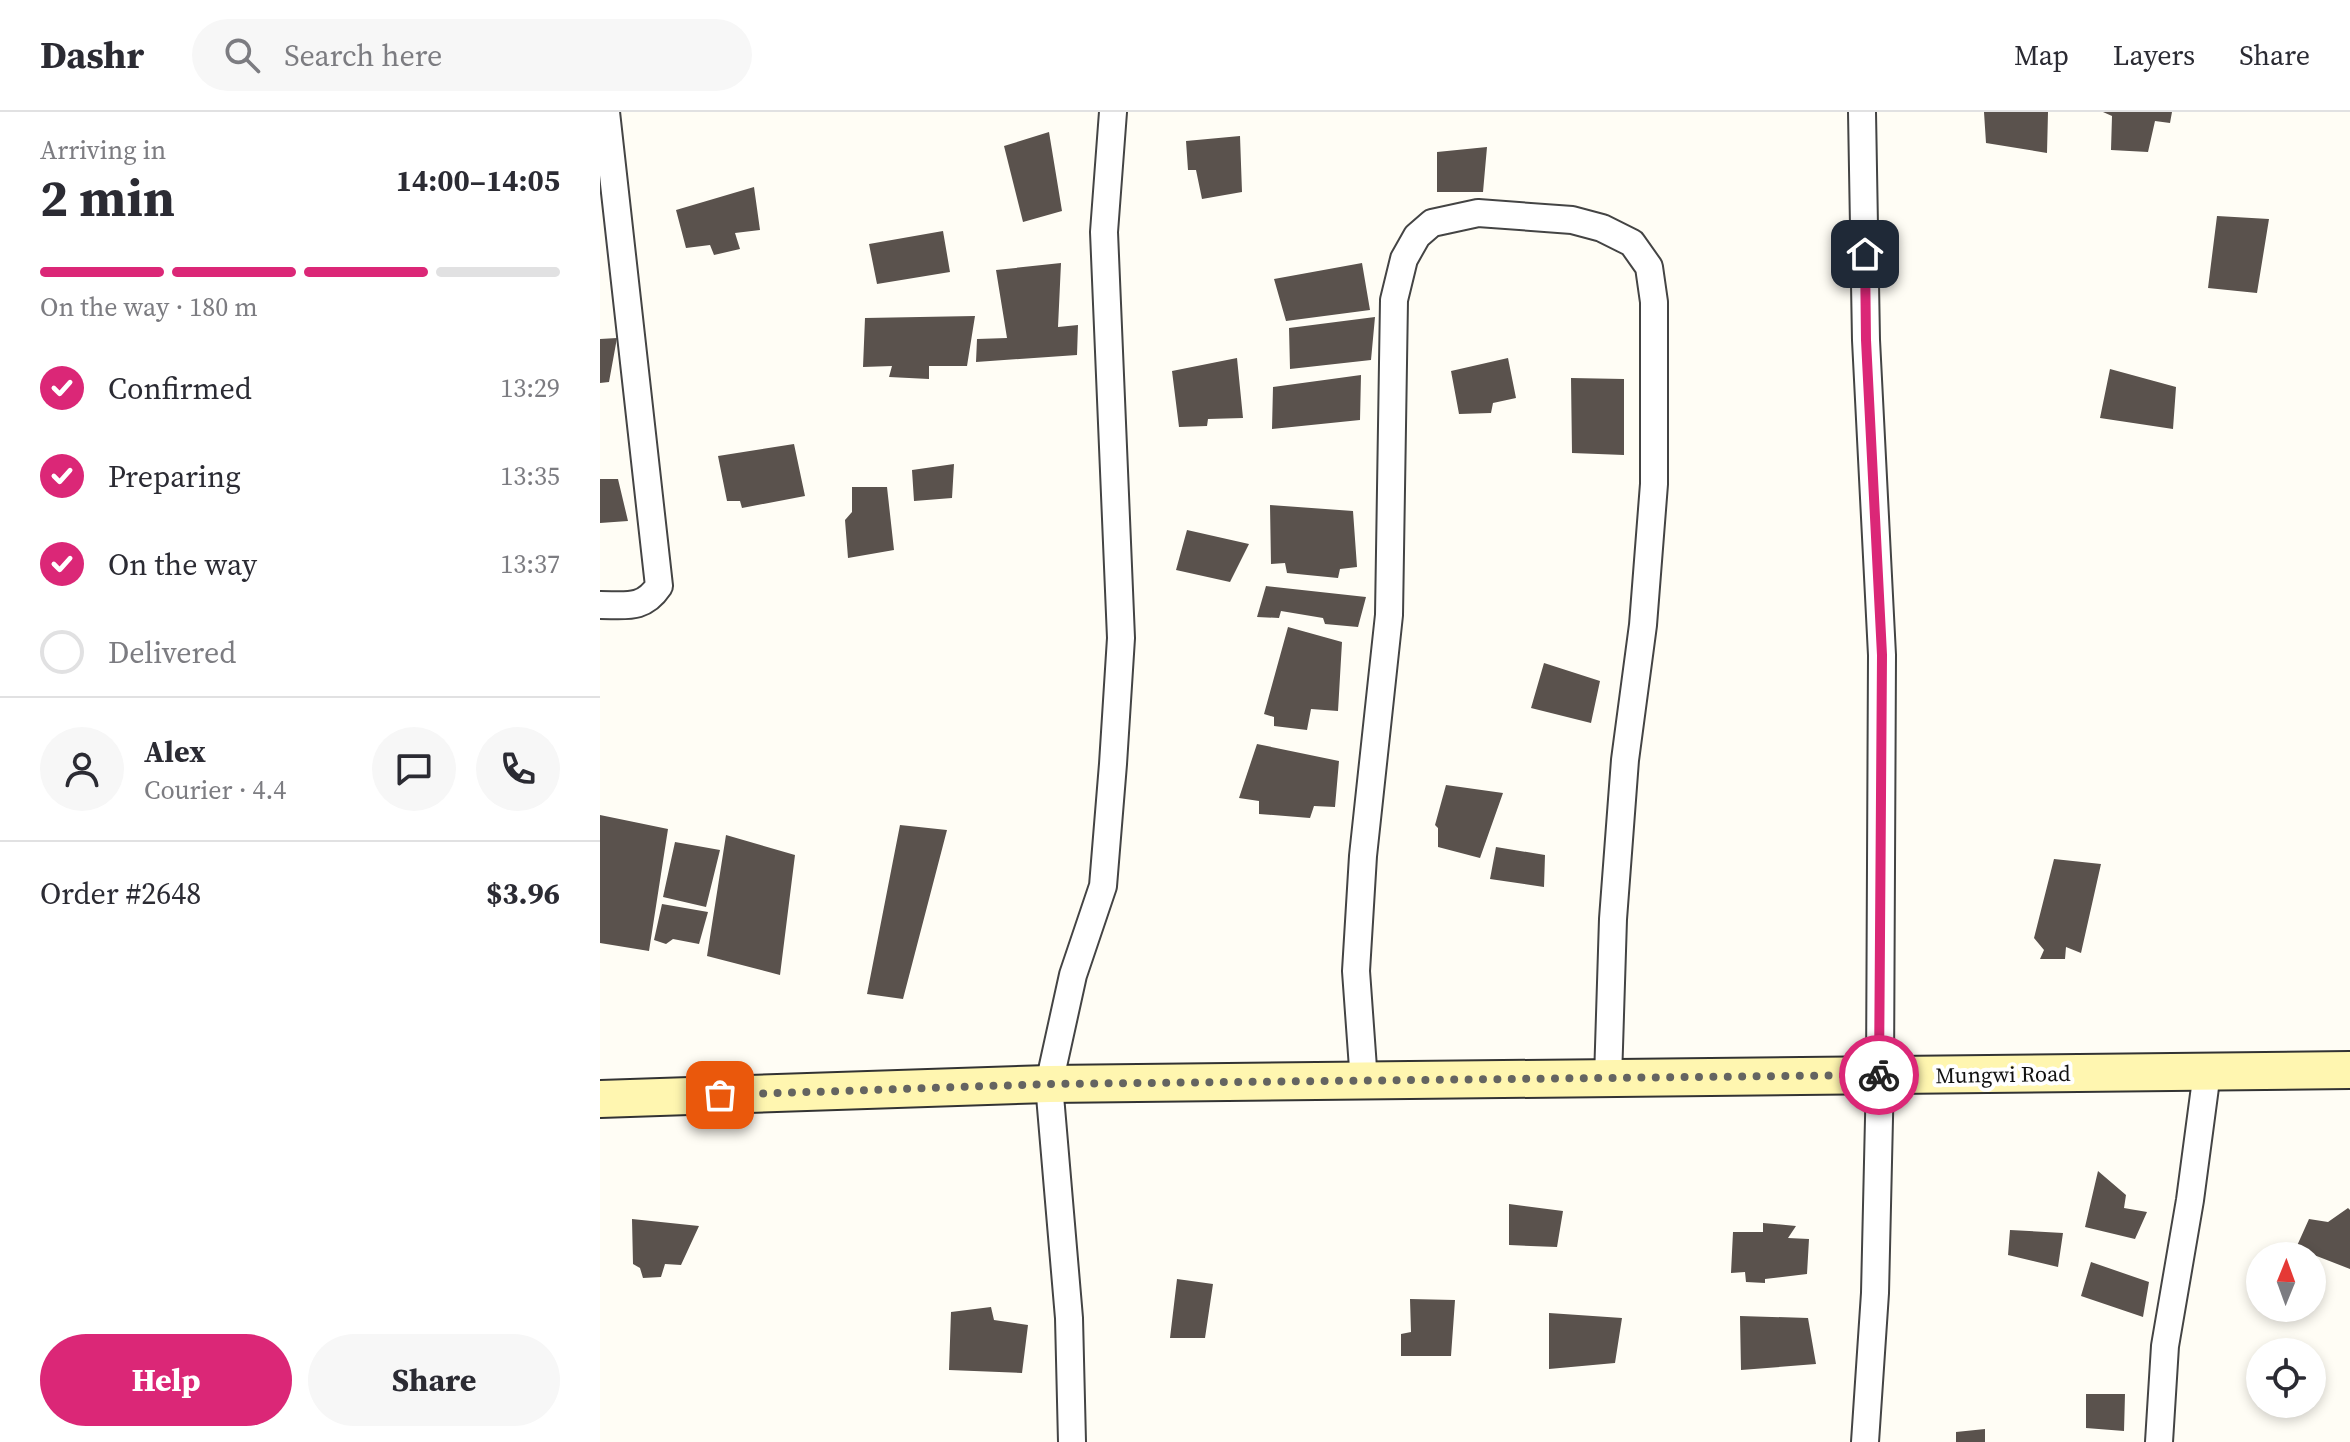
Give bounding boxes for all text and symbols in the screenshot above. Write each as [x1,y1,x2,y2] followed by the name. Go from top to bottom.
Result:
[192,19,752,91] search box
[40,29,144,81] text: Dashr
[220,33,264,77] icon: search
[284,35,442,76] text: Search here
[2014,36,2069,74] text: Map
[2113,36,2195,74] text: Layers
[2239,36,2310,74] text: Share
[40,132,166,168] text: Arriving in
[396,160,560,201] text: 14:00–14:05
[40,162,175,233] text: 2 min
[1831,220,1899,288] pin
[1843,232,1887,276] icon: home
[40,289,258,325] text: On the way · 180 m
[40,366,84,410] icon: check
[108,368,252,409] text: Confirmed
[500,370,560,406] text: 13:29
[40,454,84,498] icon: check
[108,456,241,497] text: Preparing
[500,458,560,494] text: 13:35
[40,542,84,586] icon: check
[108,544,257,585] text: On the way
[500,546,560,582] text: 13:37
[108,632,236,673] text: Delivered
[40,727,124,811] button: person
[372,727,456,811] button: chat
[476,727,560,811] button: phone
[144,731,206,772] text: Alex
[144,772,286,808] text: Courier · 4.4
[40,873,201,914] text: Order #2648
[486,873,560,914] text: $3.96
[1839,1035,1919,1115] courier
[1857,1053,1901,1097] icon: bike
[1935,1058,2071,1090] street label: Mungwi Road
[686,1061,754,1129] pin
[698,1073,742,1117] icon: bag
[2246,1242,2326,1322] north arrow
[2246,1242,2326,1418] map controls
[40,1334,292,1426] button: Help
[308,1334,560,1426] button: Share
[2246,1338,2326,1418] button: locate

